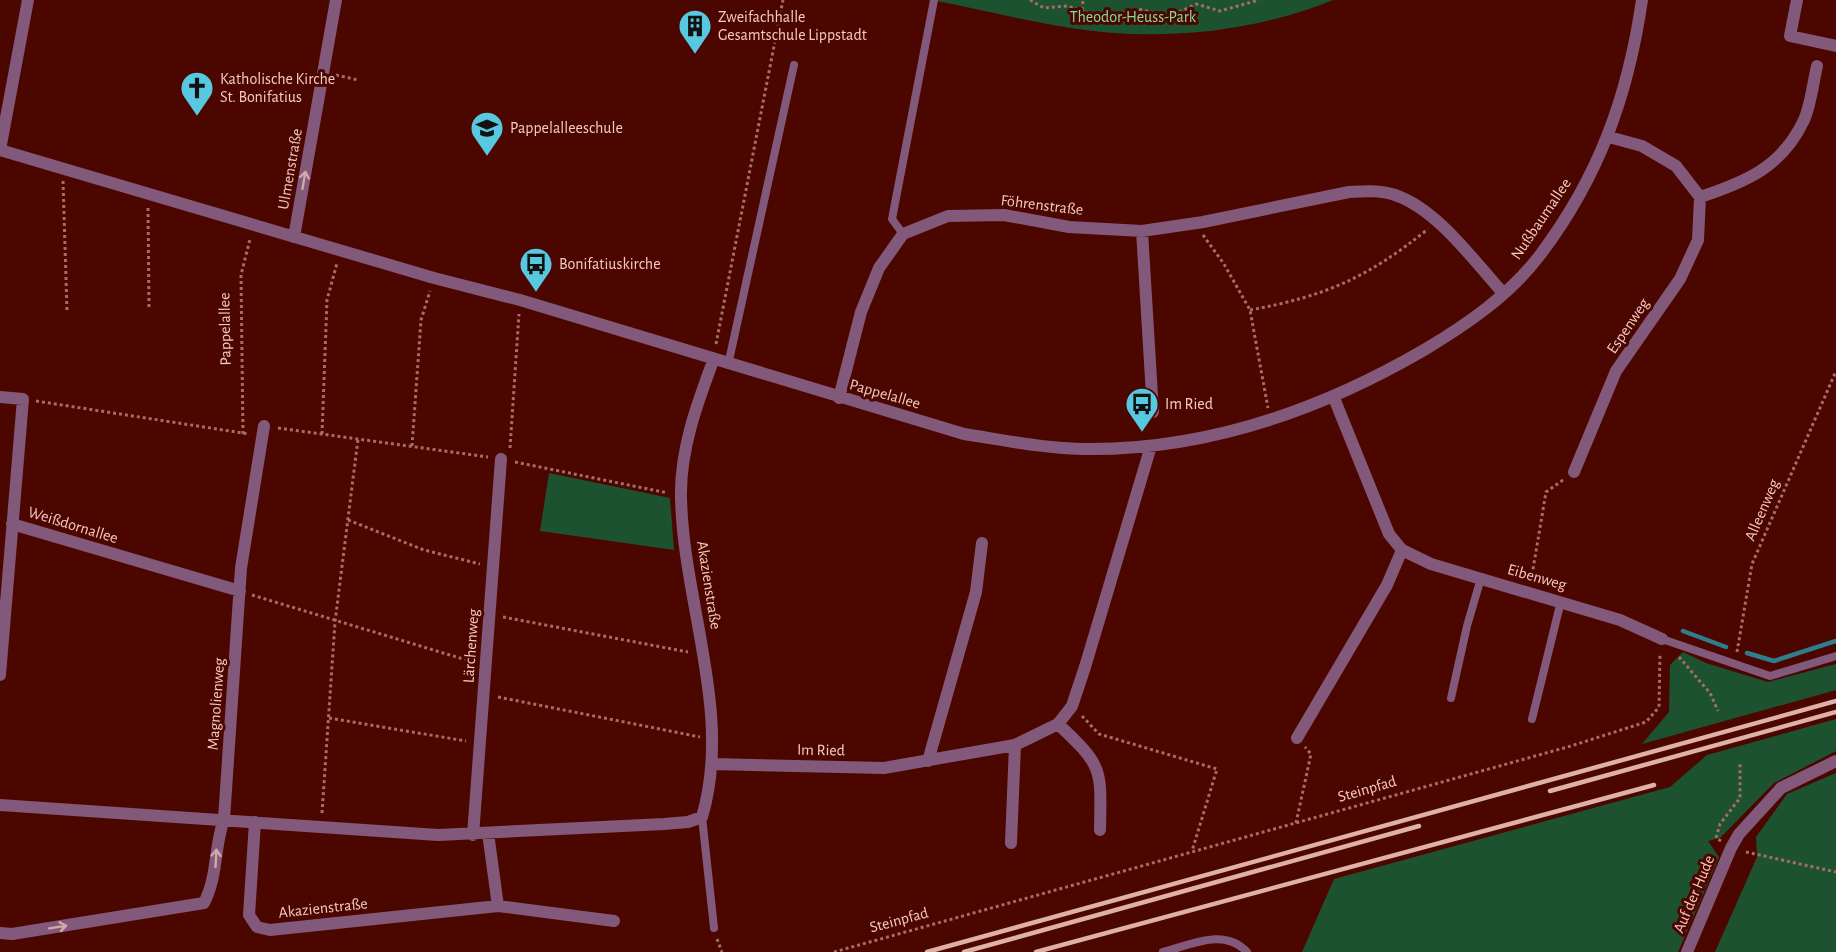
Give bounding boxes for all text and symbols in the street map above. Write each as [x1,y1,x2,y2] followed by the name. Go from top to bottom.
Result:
[677,8,713,55] building icon: Zweifachhalle Gesamtschule Lippstadt
[718,9,867,43] place label: Zweifachhalle Gesamtschule Lippstadt
[1070,9,1197,25] park label: Theodor-Heuss-Park
[179,70,215,117] church icon: Katholische Kirche St. Bonifatius
[220,71,335,105] place label: Katholische Kirche St. Bonifatius
[469,110,505,157] school or university icon: Pappelalleeschule
[510,120,623,136] place label: Pappelalleeschule
[275,127,305,211] street label: Ulmenstraße
[299,170,310,190] one-way arrow
[1508,175,1574,263] street label: Nußbaumallee
[1000,192,1084,218] street label: Föhrenstraße
[518,246,554,293] bus stop icon: Bonifatiuskirche
[559,256,661,272] place label: Bonifatiuskirche
[216,292,234,366] street label: Pappelallee
[1604,295,1652,356] street label: Espenweg
[848,376,922,412] street label: Pappelallee
[1124,386,1160,433] bus stop icon: Im Ried
[1165,396,1213,412] place label: Im Ried
[1742,477,1782,543] street label: Alleenweg
[26,504,120,546] street label: Weißdornallee
[694,540,724,630] street label: Akazienstraße
[1506,561,1569,593] street label: Eibenweg
[460,608,482,684] street label: Lärchenweg
[205,657,227,751] street label: Magnolienweg
[797,742,845,758] street label: Im Ried
[1336,773,1398,805] street label: Steinpfad
[210,849,221,869] one-way arrow
[1671,853,1717,935] street label: Auf der Hude
[278,895,368,921] street label: Akazienstraße
[868,904,930,936] street label: Steinpfad
[48,921,67,932] one-way arrow

